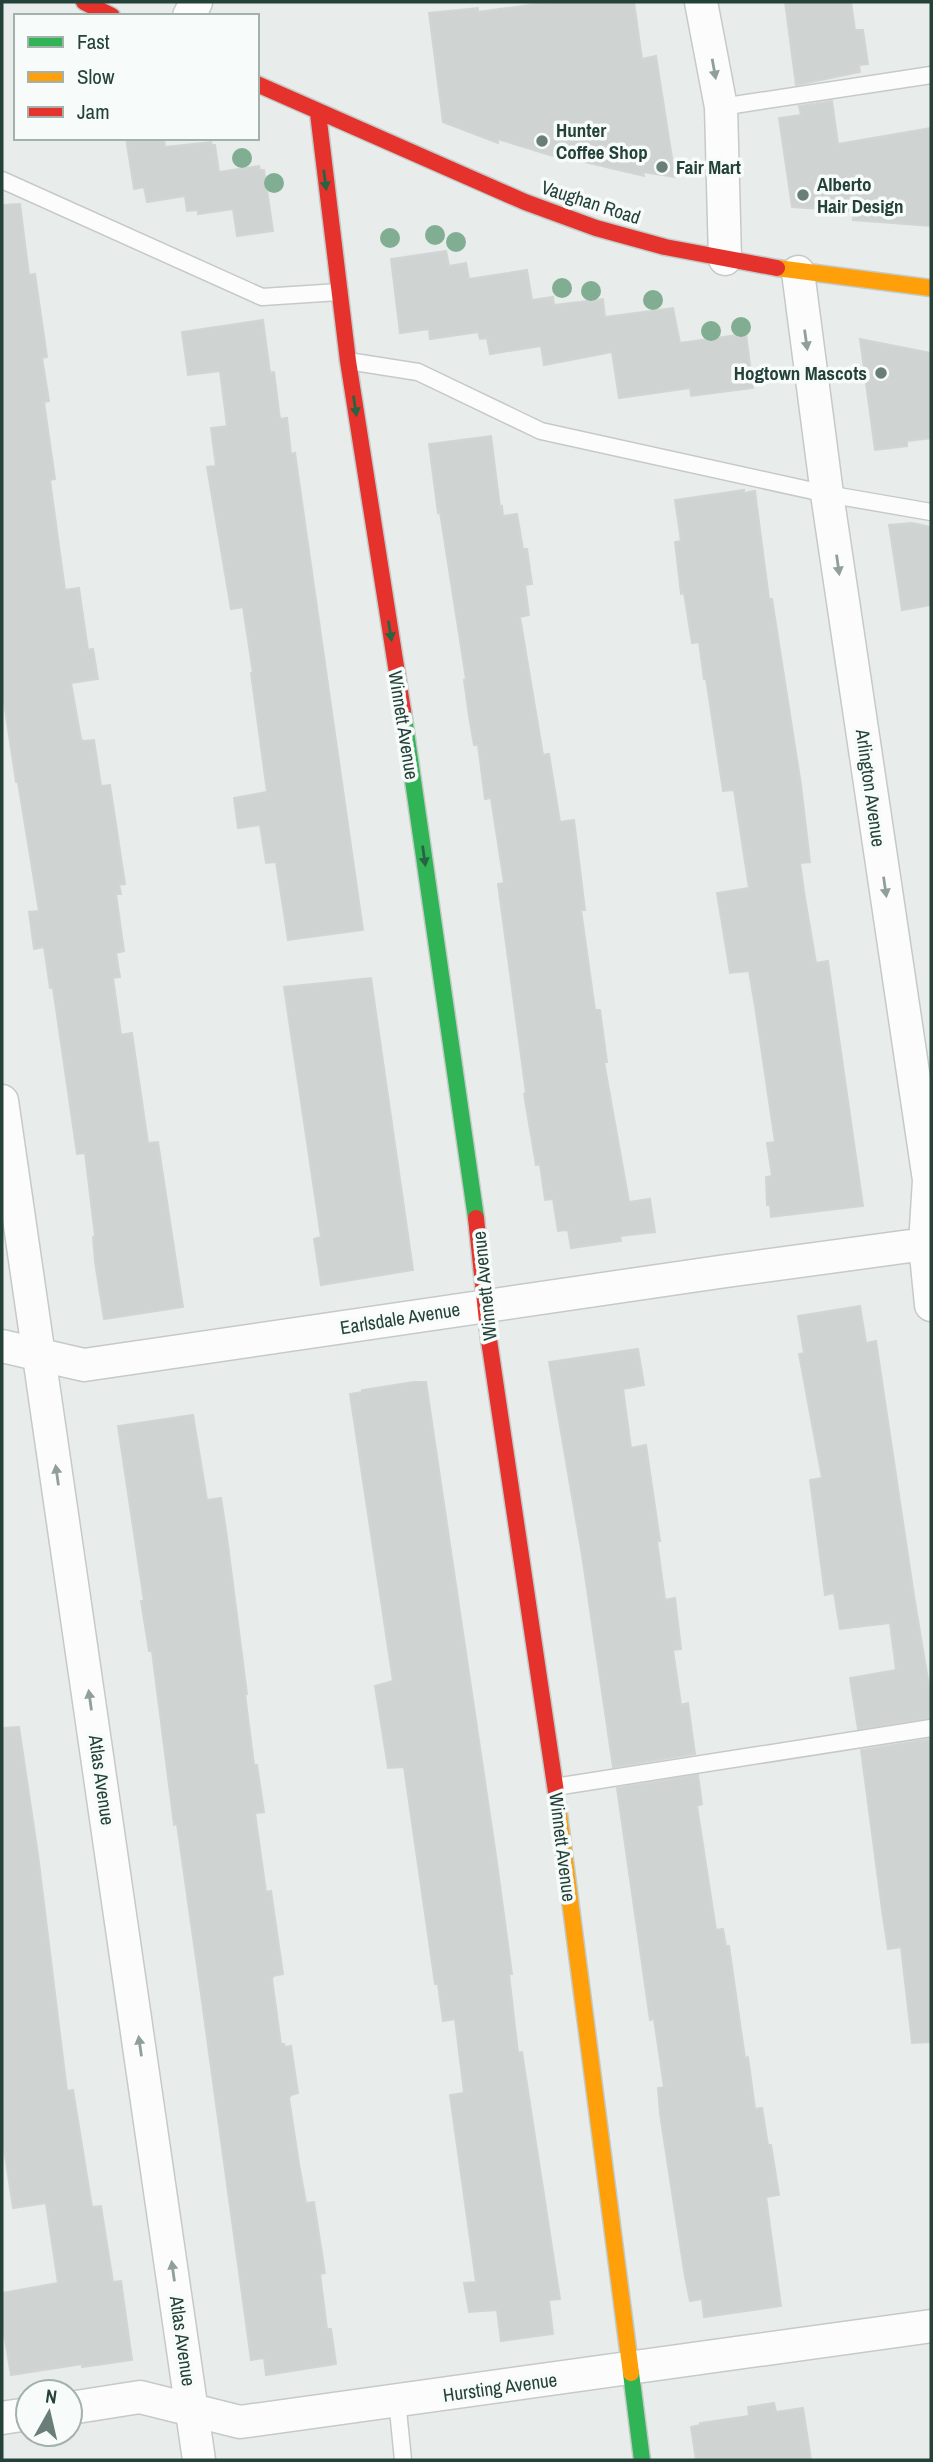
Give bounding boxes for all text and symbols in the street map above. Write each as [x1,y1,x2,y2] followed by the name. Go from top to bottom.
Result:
[14,14,259,140] legend
[77,27,110,56] text: Fast
[708,58,719,80] one-way arrow
[77,62,115,91] text: Slow
[77,97,110,126] text: Jam
[556,117,648,165] place label: Hunter Coffee Shop
[534,133,550,149] marker: Hunter Coffee Shop
[676,154,741,180] place label: Fair Mart
[654,159,670,175] marker: Fair Mart
[319,170,330,192] one-way arrow
[817,171,904,219] place label: Alberto Hair Design
[538,174,644,230] street label: Vaughan Road
[795,187,811,203] marker: Alberto Hair Design
[801,329,812,351] one-way arrow
[734,360,867,386] place label: Hogtown Mascots
[873,365,889,381] marker: Hogtown Mascots
[350,395,361,417] one-way arrow
[832,554,843,576] one-way arrow
[385,620,396,642] one-way arrow
[383,669,425,781] street label: Winnett Avenue
[850,727,892,848] street label: Arlington Avenue
[419,845,430,867] one-way arrow
[880,876,891,898] one-way arrow
[465,1230,503,1342] street label: Winnett Avenue
[338,1296,462,1340] street label: Earlsdale Avenue
[52,1464,63,1486] one-way arrow
[84,1689,95,1711] one-way arrow
[83,1732,121,1827] street label: Atlas Avenue
[543,1791,583,1903] street label: Winnett Avenue
[135,2035,146,2057] one-way arrow
[167,2260,178,2282] one-way arrow
[164,2293,202,2388] street label: Atlas Avenue
[441,2366,559,2408] street label: Hursting Avenue
[14,2378,84,2448] north arrow
[44,2383,59,2410] text: N

